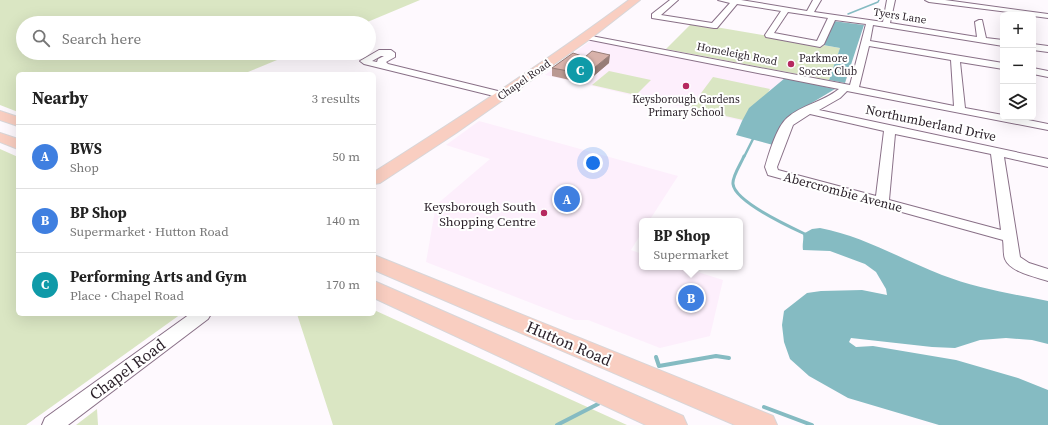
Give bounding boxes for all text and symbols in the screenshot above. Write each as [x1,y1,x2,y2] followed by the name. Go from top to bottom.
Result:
[872,4,928,28] street label: Tyers Lane
[1000,12,1036,120] map controls
[1000,12,1036,48] button: +
[16,16,376,60] search box
[30,27,52,49] icon: search
[62,28,141,49] text: Search here
[695,39,779,69] street label: Homeleigh Road
[1000,48,1036,84] button: −
[799,51,857,79] place label: Parkmore Soccer Club
[567,55,593,85] pin: C
[494,56,554,104] street label: Chapel Road
[786,59,796,69] marker: Parkmore Soccer Club
[681,81,691,91] marker: Keysborough Gardens Primary School
[1000,84,1036,120] button: layers
[32,86,88,110] text: Nearby
[312,90,360,107] text: 3 results
[632,92,740,120] place label: Keysborough Gardens Primary School
[864,101,998,145] street label: Northumberland Drive
[70,138,102,159] text: BWS
[41,148,49,165] text: A
[332,148,360,165] text: 50 m
[583,153,603,173] your location
[70,159,99,176] text: Shop
[782,168,905,216] street label: Abercrombie Avenue
[554,184,580,214] pin: A
[424,198,536,230] place label: Keysborough South Shopping Centre
[70,202,127,223] text: BP Shop
[539,208,549,218] marker: Keysborough South Shopping Centre
[41,212,49,229] text: B
[326,212,360,229] text: 140 m
[639,218,743,270] popup
[70,223,229,240] text: Supermarket · Hutton Road
[653,225,710,246] text: BP Shop
[653,246,729,263] text: Supermarket
[70,266,247,287] text: Performing Arts and Gym
[41,276,49,293] text: C
[326,276,360,293] text: 170 m
[678,283,704,313] pin: B
[70,287,184,304] text: Place · Chapel Road
[523,315,615,371] street label: Hutton Road
[85,333,169,405] street label: Chapel Road

